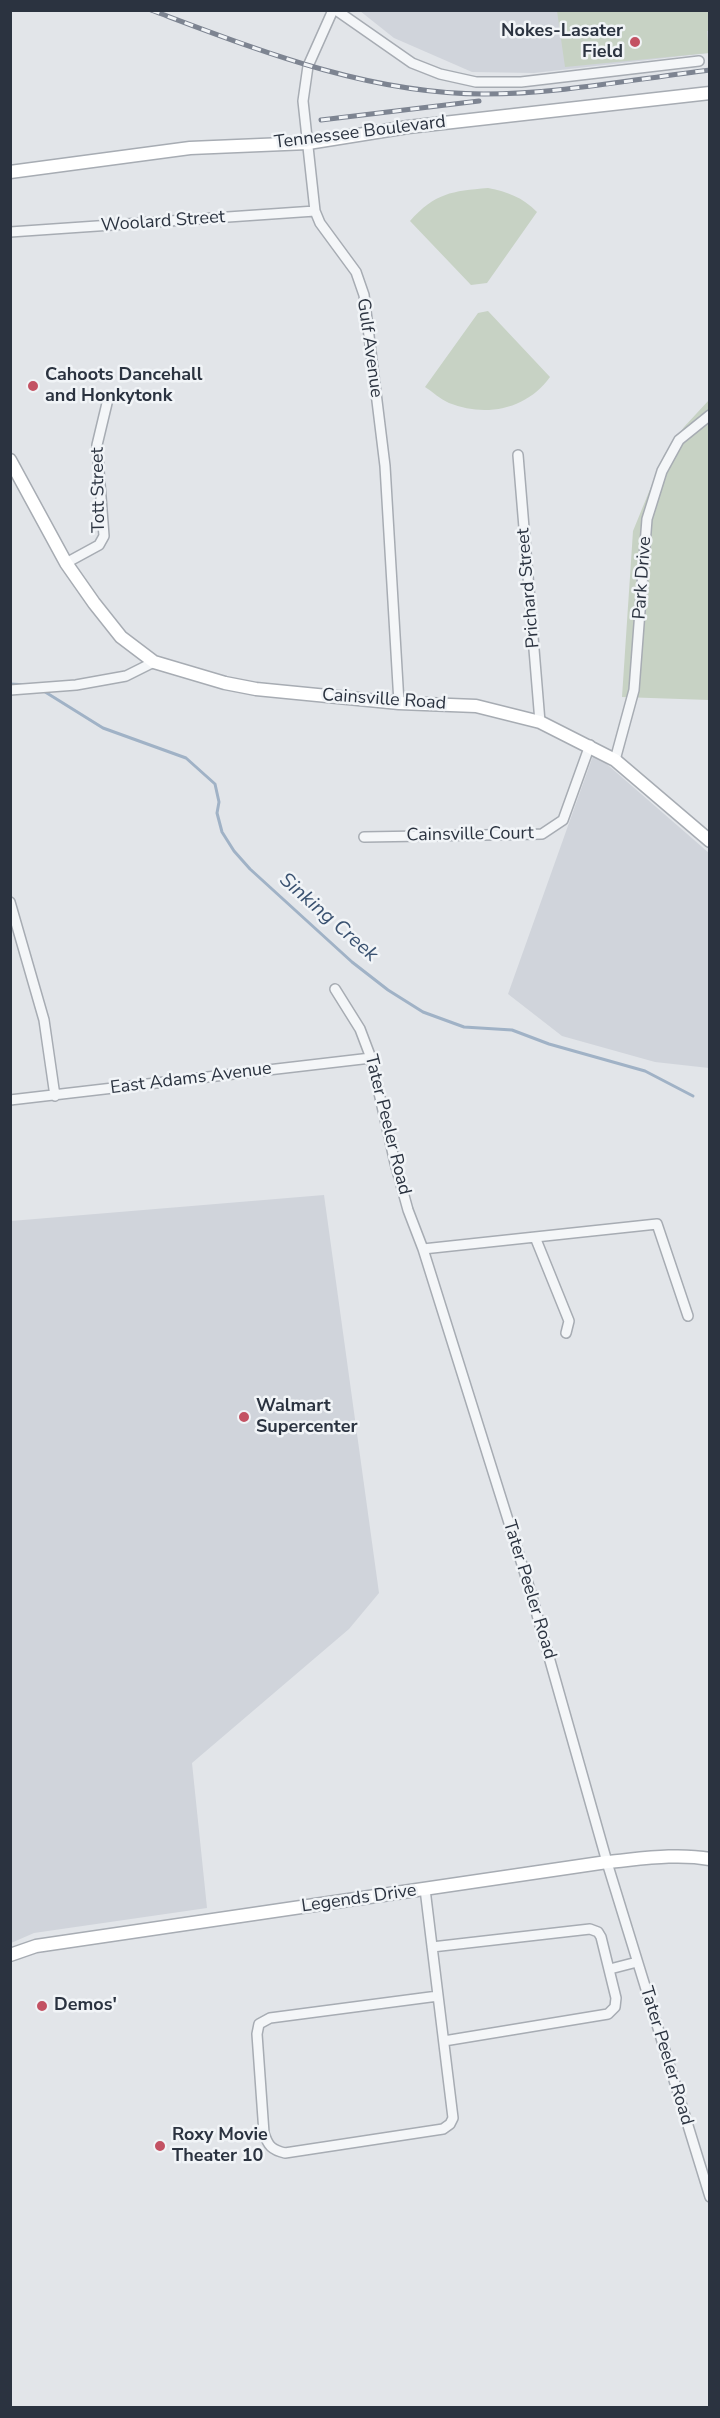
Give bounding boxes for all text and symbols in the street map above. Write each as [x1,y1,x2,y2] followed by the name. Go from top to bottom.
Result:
[501,21,623,63] place label: Nokes-Lasater Field
[628,35,642,49] marker: Nokes-Lasater Field
[273,112,447,154] street label: Tennessee Boulevard
[100,207,226,237] street label: Woolard Street
[351,297,387,399] street label: Gulf Avenue
[45,365,202,407] place label: Cahoots Dancehall and Honkytonk
[26,379,40,393] marker: Cahoots Dancehall and Honkytonk
[87,447,111,533] street label: Tott Street
[513,527,545,649] street label: Prichard Street
[629,536,657,620] street label: Park Drive
[321,685,447,715] street label: Cainsville Road
[406,823,534,847] street label: Cainsville Court
[274,869,382,967] water label: Sinking Creek
[359,1053,415,1197] street label: Tater Peeler Road
[109,1058,273,1100] street label: East Adams Avenue
[256,1396,357,1438] place label: Walmart Supercenter
[237,1410,251,1424] marker: Walmart Supercenter
[498,1518,560,1662] street label: Tater Peeler Road
[300,1880,418,1918] street label: Legends Drive
[635,1984,697,2128] street label: Tater Peeler Road
[54,1995,117,2017] place label: Demos'
[35,1999,49,2013] marker: Demos'
[172,2125,268,2168] place label: Roxy Movie Theater 10
[153,2139,167,2153] marker: Roxy Movie Theater 10

